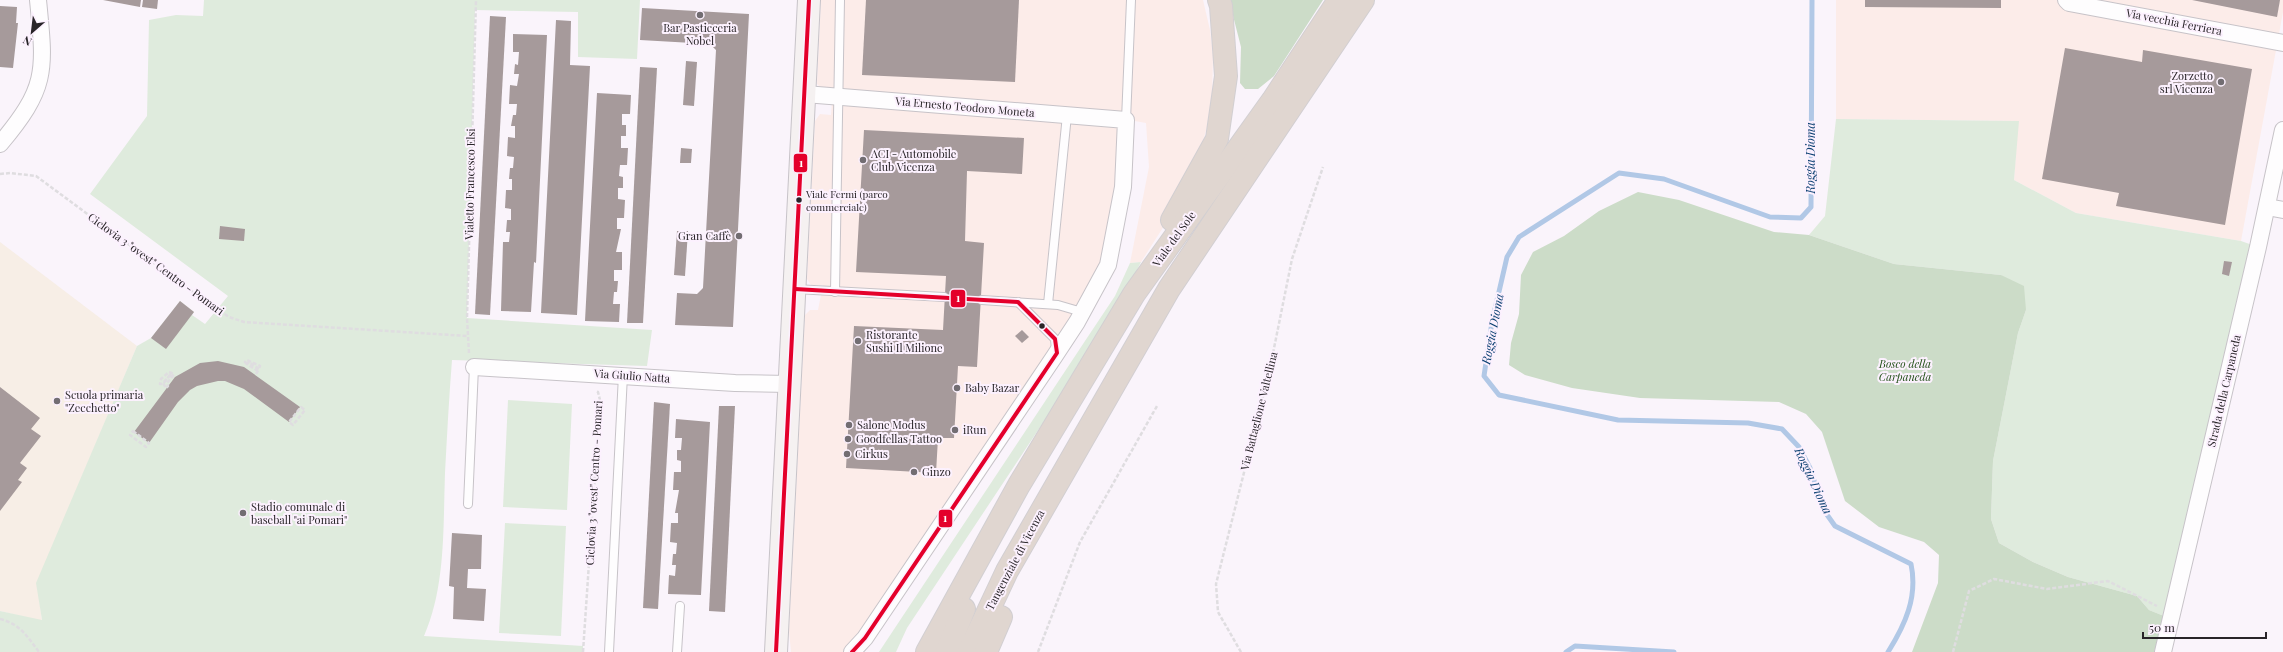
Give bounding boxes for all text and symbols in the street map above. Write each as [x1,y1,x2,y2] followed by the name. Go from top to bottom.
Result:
[2124,5,2224,38] street label: Via vecchia Ferriera
[695,10,705,20] marker: Bar Pasticceria Nobel
[12,12,52,52] north arrow
[663,20,737,48] place label: Bar Pasticceria Nobel
[20,33,34,50] text: N
[2160,68,2214,96] place label: Zorzetto srl Vicenza
[2216,77,2226,87] marker: Zorzetto srl Vicenza
[894,93,1036,120] street label: Via Ernesto Teodoro Moneta
[1802,122,1818,195] water label: Roggia Dioma
[461,128,478,241] street label: Vialetto Francesco Elsi
[870,146,957,174] place label: ACI - Automobile Club Vicenza
[793,153,808,173] line badge: 1
[799,155,803,170] text: 1
[858,155,868,165] marker: ACI - Automobile Club Vicenza
[805,187,888,214] place label: Viale Fermi (parco commerciale)
[794,195,804,205] marker: Viale Fermi (parco commerciale)
[1148,208,1199,270] street label: Viale del Sole
[85,209,227,318] street label: Ciclovia 3 "ovest" Centro - Pomari
[678,228,731,243] place label: Gran Caffè
[734,231,744,241] marker: Gran Caffè
[950,289,966,308] line badge: 1
[956,290,960,305] text: 1
[1477,292,1507,367] water label: Roggia Dioma
[1037,321,1047,331] unlabelled marker
[866,327,943,355] place label: Ristorante Sushi Il Milione
[2203,333,2244,449] street label: Strada della Carpaneda
[853,336,863,346] marker: Ristorante Sushi Il Milione
[1236,350,1281,473] street label: Via Battaglione Valtellina
[1878,356,1931,384] park label: Bosco della Carpaneda
[592,365,671,386] street label: Via Giulio Natta
[965,380,1019,395] place label: Baby Bazar
[952,383,962,393] marker: Baby Bazar
[65,387,144,415] place label: Scuola primaria "Zecchetto"
[52,396,62,406] marker: Scuola primaria "Zecchetto"
[582,400,605,566] street label: Ciclovia 3 "ovest" Centro - Pomari
[857,417,926,432] place label: Salone Modus
[844,420,854,430] marker: Salone Modus
[963,422,987,437] place label: iRun
[950,425,960,435] marker: iRun
[856,431,942,446] place label: Goodfellas Tattoo
[843,434,853,444] marker: Goodfellas Tattoo
[1791,444,1836,516] water label: Roggia Dioma
[855,446,888,461] place label: Cirkus
[842,449,852,459] marker: Cirkus
[922,464,951,479] place label: Ginzo
[909,467,919,477] marker: Ginzo
[251,499,347,527] place label: Stadio comunale di baseball "ai Pomari"
[982,506,1048,613] street label: Tangenziale di Vicenza
[238,508,248,518] marker: Stadio comunale di baseball "ai Pomari"
[938,509,953,528] line badge: 1
[943,510,947,525] text: 1
[2143,614,2266,640] scale bar
[2149,619,2175,635] text: 50 m

